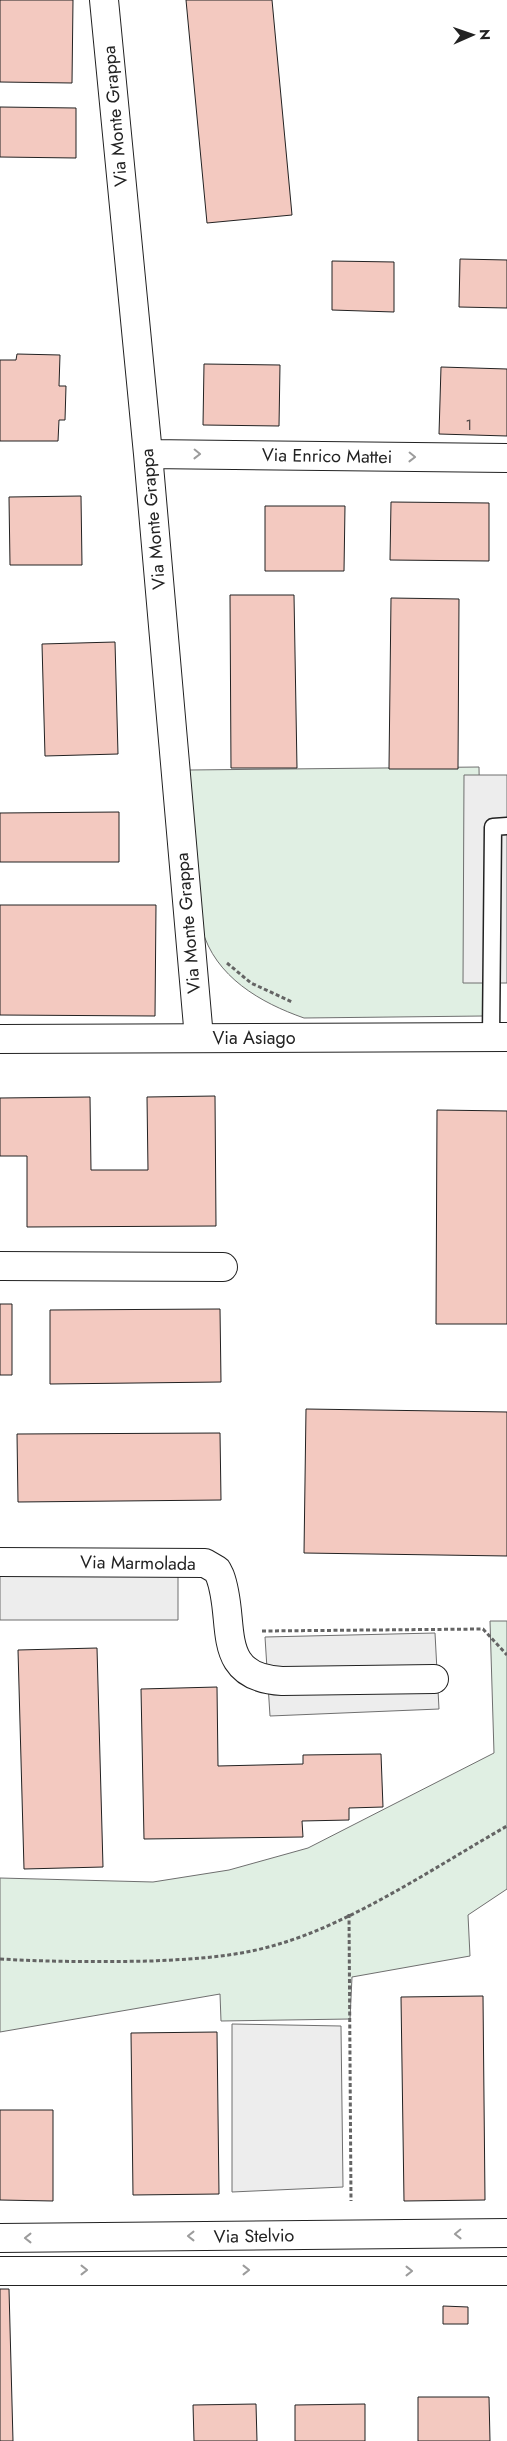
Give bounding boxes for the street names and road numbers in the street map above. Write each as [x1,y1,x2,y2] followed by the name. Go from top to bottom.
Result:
[96,44,134,188] street label: Via Monte Grappa
[262,442,392,470] street label: Via Enrico Mattei
[134,447,172,591] street label: Via Monte Grappa
[169,851,207,995] street label: Via Monte Grappa
[212,1025,296,1051] street label: Via Asiago
[80,1549,196,1577] street label: Via Marmolada
[213,2222,295,2250] street label: Via Stelvio

